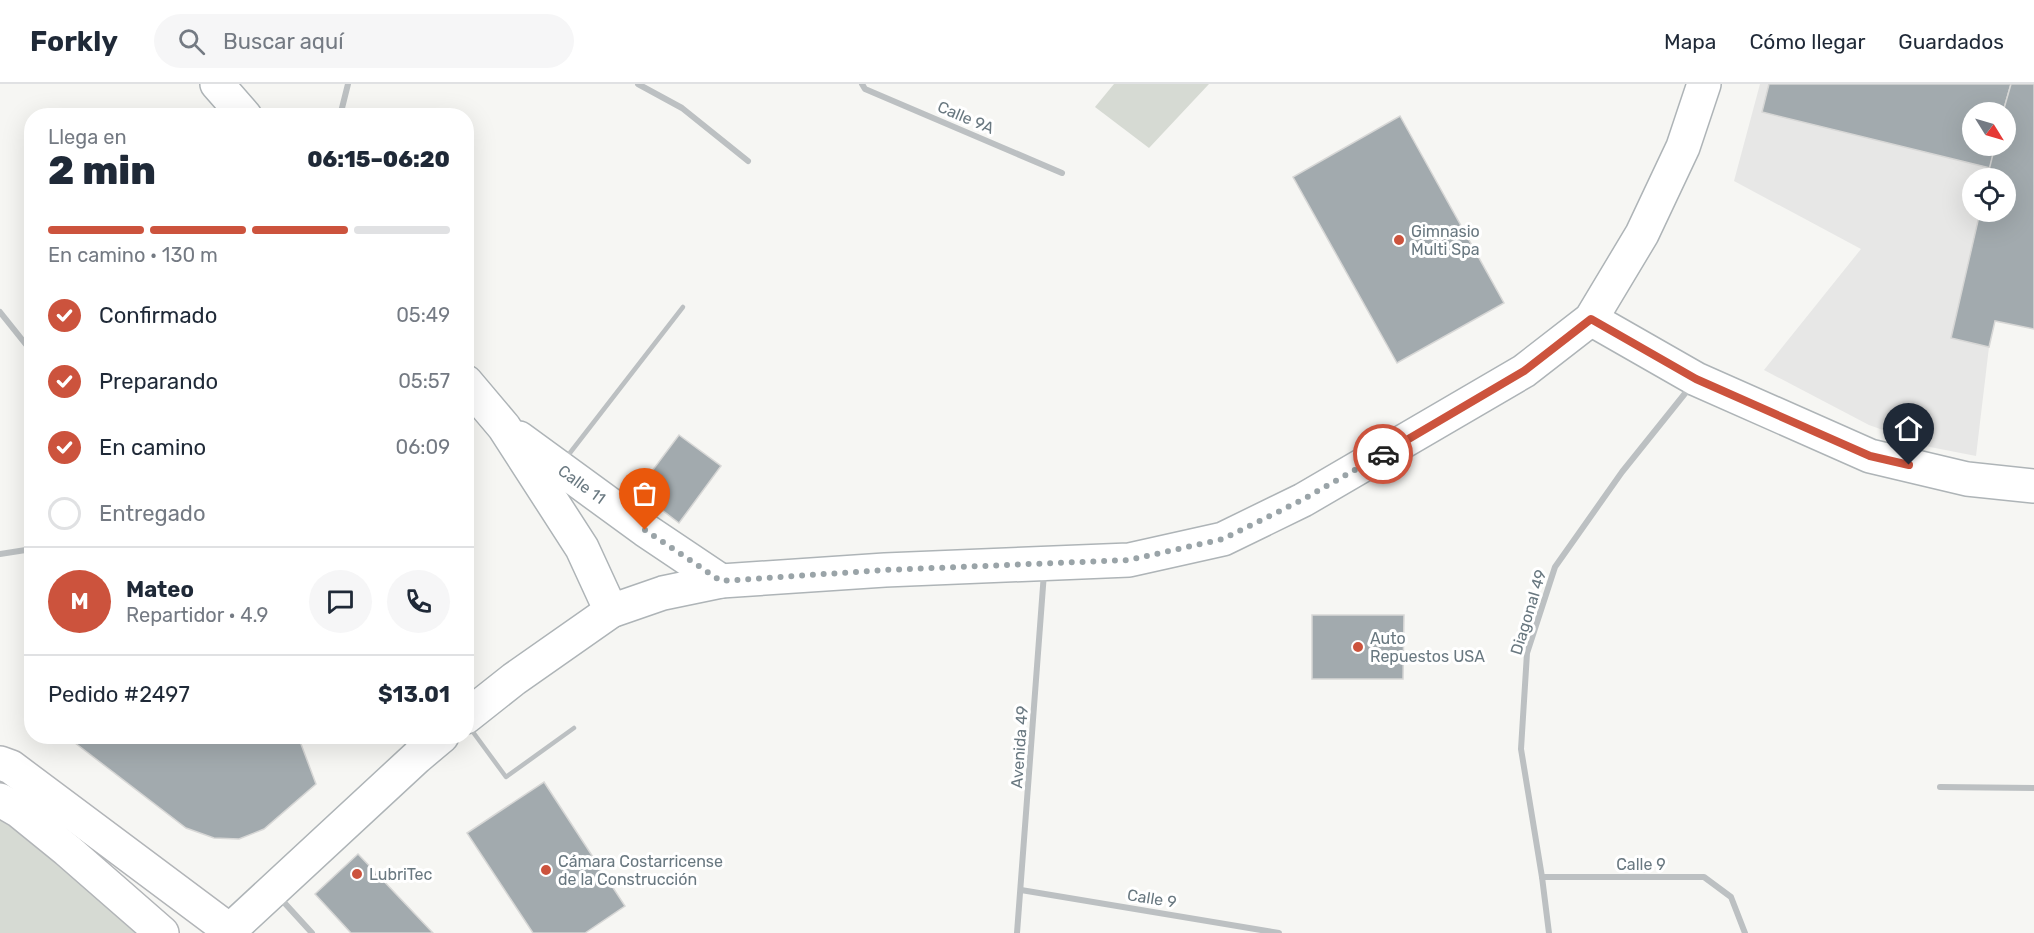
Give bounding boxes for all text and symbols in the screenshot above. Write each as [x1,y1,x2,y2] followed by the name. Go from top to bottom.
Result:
[154,14,574,68] search box
[30,25,118,58] text: Forkly
[175,25,208,58] icon: search
[223,28,344,55] text: Buscar aquí
[1664,29,1716,54] text: Mapa
[1749,29,1865,54] text: Cómo llegar
[1898,29,2004,54] text: Guardados
[935,97,997,138] street label: Calle 9A
[1962,102,2016,156] north arrow
[1962,102,2016,222] map controls
[48,125,127,149] text: Llega en
[307,146,450,173] text: 06:15–06:20
[48,148,156,194] text: 2 min
[1962,168,2016,222] button: locate
[1411,222,1480,259] place label: Gimnasio Multi Spa
[1392,233,1406,247] marker: Gimnasio Multi Spa
[48,243,218,267] text: En camino · 130 m
[48,299,81,332] icon: check
[99,302,217,329] text: Confirmado
[396,303,450,327] text: 05:49
[48,365,81,398] icon: check
[99,368,218,395] text: Preparando
[398,369,450,393] text: 05:57
[1883,403,1934,465] pin
[1892,412,1925,445] icon: home
[1353,424,1413,484] courier
[48,431,81,464] icon: check
[99,434,206,461] text: En camino
[396,435,450,459] text: 06:09
[1367,438,1400,471] icon: car
[554,461,609,508] street label: Calle 11
[619,468,670,530] pin
[628,477,661,510] icon: bag
[99,500,206,527] text: Entregado
[1507,567,1550,657] street label: Diagonal 49
[309,570,372,633] button: chat
[387,570,450,633] button: phone
[126,576,194,603] text: Mateo
[70,588,89,615] text: M
[126,603,268,627] text: Repartidor · 4.9
[1370,629,1485,666] place label: Auto Repuestos USA
[1351,640,1365,654] marker: Auto Repuestos USA
[48,681,190,708] text: Pedido #2497
[378,681,450,708] text: $13.01
[1007,705,1032,789] street label: Avenida 49
[558,852,723,889] place label: Cámara Costarricense de la Construcción
[1616,855,1666,874] street label: Calle 9
[539,863,553,877] marker: Cámara Costarricense de la Construcción
[369,865,432,884] place label: LubriTec
[350,867,364,881] marker: LubriTec
[1126,885,1178,912] street label: Calle 9

